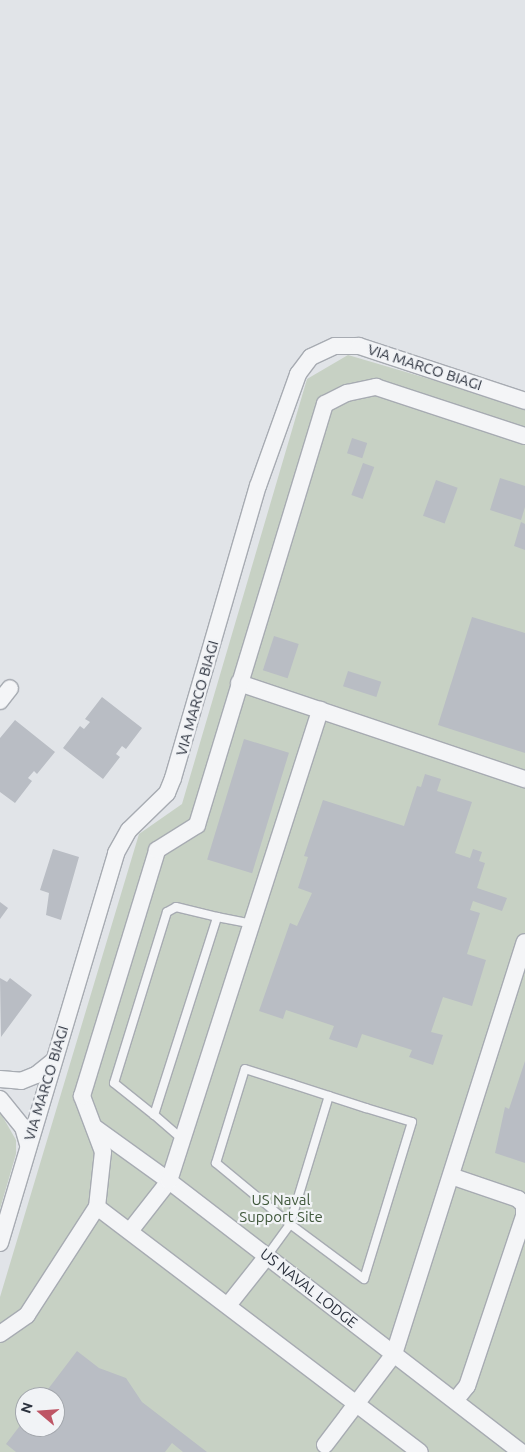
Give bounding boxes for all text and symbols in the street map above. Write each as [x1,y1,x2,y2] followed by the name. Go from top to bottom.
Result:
[365,340,485,394] street label: VIA MARCO BIAGI
[172,638,222,758] street label: VIA MARCO BIAGI
[20,1023,72,1143] street label: VIA MARCO BIAGI
[239,1190,323,1225] park label: US Naval Support Site
[257,1244,361,1332] street label: US NAVAL LODGE
[15,1387,65,1437] north arrow
[17,1400,36,1415] text: N

